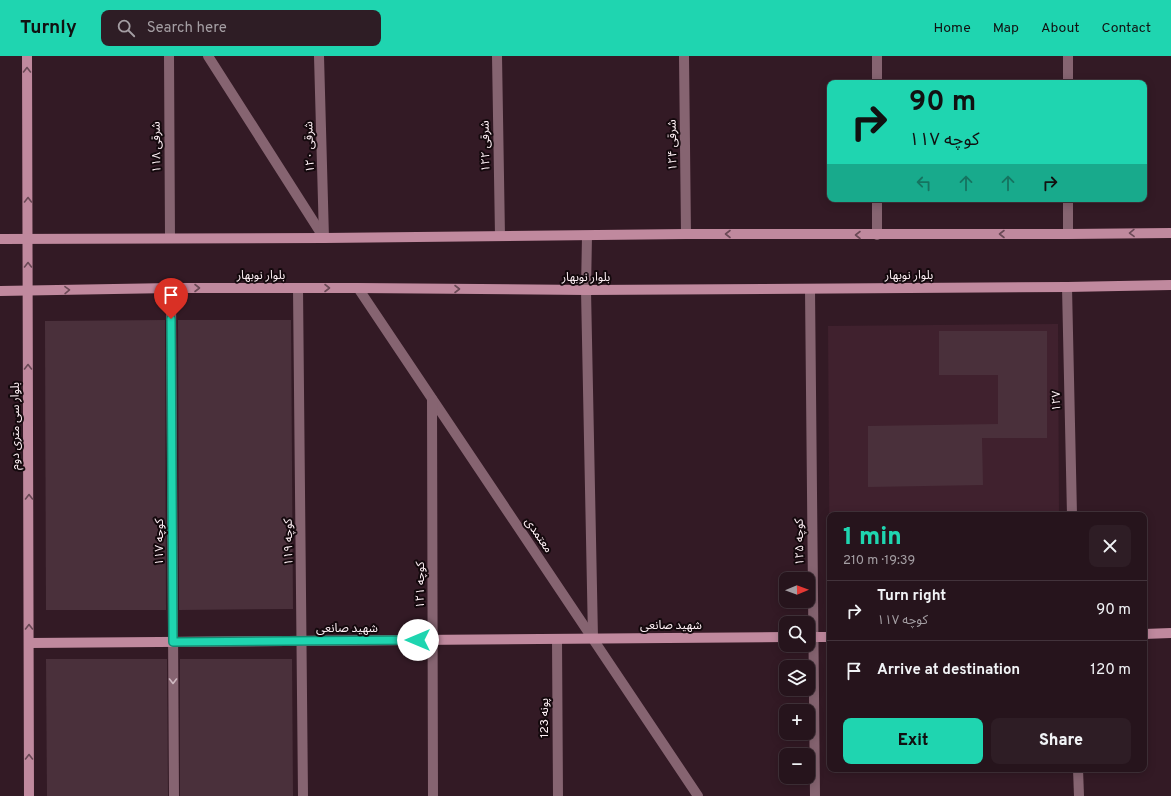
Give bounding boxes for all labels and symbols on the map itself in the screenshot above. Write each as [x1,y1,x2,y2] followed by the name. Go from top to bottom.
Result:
[23,67,31,73] one-way arrow
[665,119,681,171] street label: ۱۲۴ شرقی
[478,120,494,172] street label: ۱۲۲ شرقی
[149,121,165,173] street label: ۱۱۸ شرقی
[301,121,319,173] street label: ۱۲۰ شرقی
[24,197,32,203] one-way arrow
[1129,229,1135,237] one-way arrow
[725,230,731,238] one-way arrow
[999,230,1005,238] one-way arrow
[855,231,861,239] one-way arrow
[24,262,32,268] one-way arrow
[236,268,285,284] street label: بلوار نوبهار
[884,268,933,284] street label: بلوار نوبهار
[561,270,610,286] street label: بلوار نوبهار
[154,278,188,319] pin
[194,284,200,292] one-way arrow
[324,284,330,292] one-way arrow
[454,285,460,293] one-way arrow
[64,286,70,294] one-way arrow
[24,364,32,370] one-way arrow
[8,382,24,470] street label: بلوار سی متری دوم
[1049,390,1065,411] street label: ۱۲۷
[25,494,33,500] one-way arrow
[521,515,556,556] street label: معتمدی
[152,517,168,565] street label: کوچه ۱۱۷
[281,517,297,566] street label: کوچه ۱۱۹
[792,517,808,566] street label: کوچه ۱۲۵
[413,560,429,608] street label: کوچه ۱۲۱
[779,572,815,608] north arrow
[640,618,702,634] street label: شهید صانعی
[397,619,439,661] position arrow
[316,621,378,637] street label: شهید صانعی
[25,624,33,630] one-way arrow
[169,678,177,684] one-way arrow
[537,698,553,738] street label: 123 پونه
[25,754,33,760] one-way arrow

